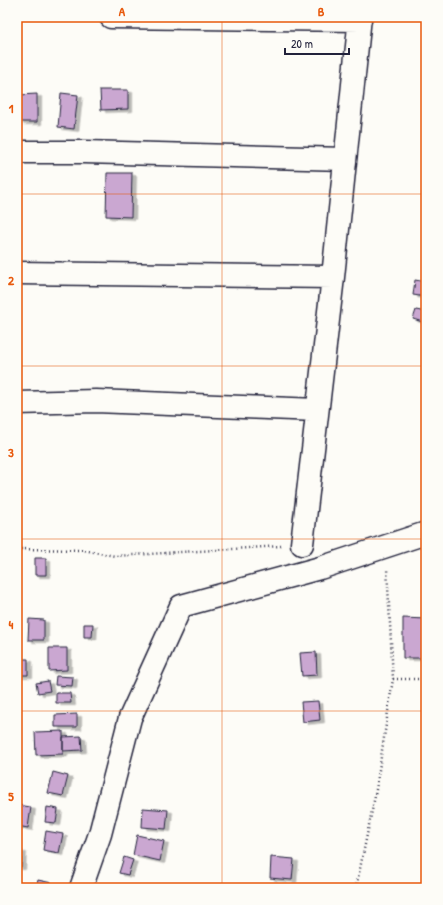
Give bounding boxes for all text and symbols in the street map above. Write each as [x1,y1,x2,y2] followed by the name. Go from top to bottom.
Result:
[119,2,126,20] text: A
[318,2,325,20] text: B
[285,30,349,56] scale bar
[291,35,313,52] text: 20 m
[9,99,14,117] text: 1
[8,271,15,289] text: 2
[8,443,14,461] text: 3
[9,615,14,633] text: 4
[8,787,14,805] text: 5

